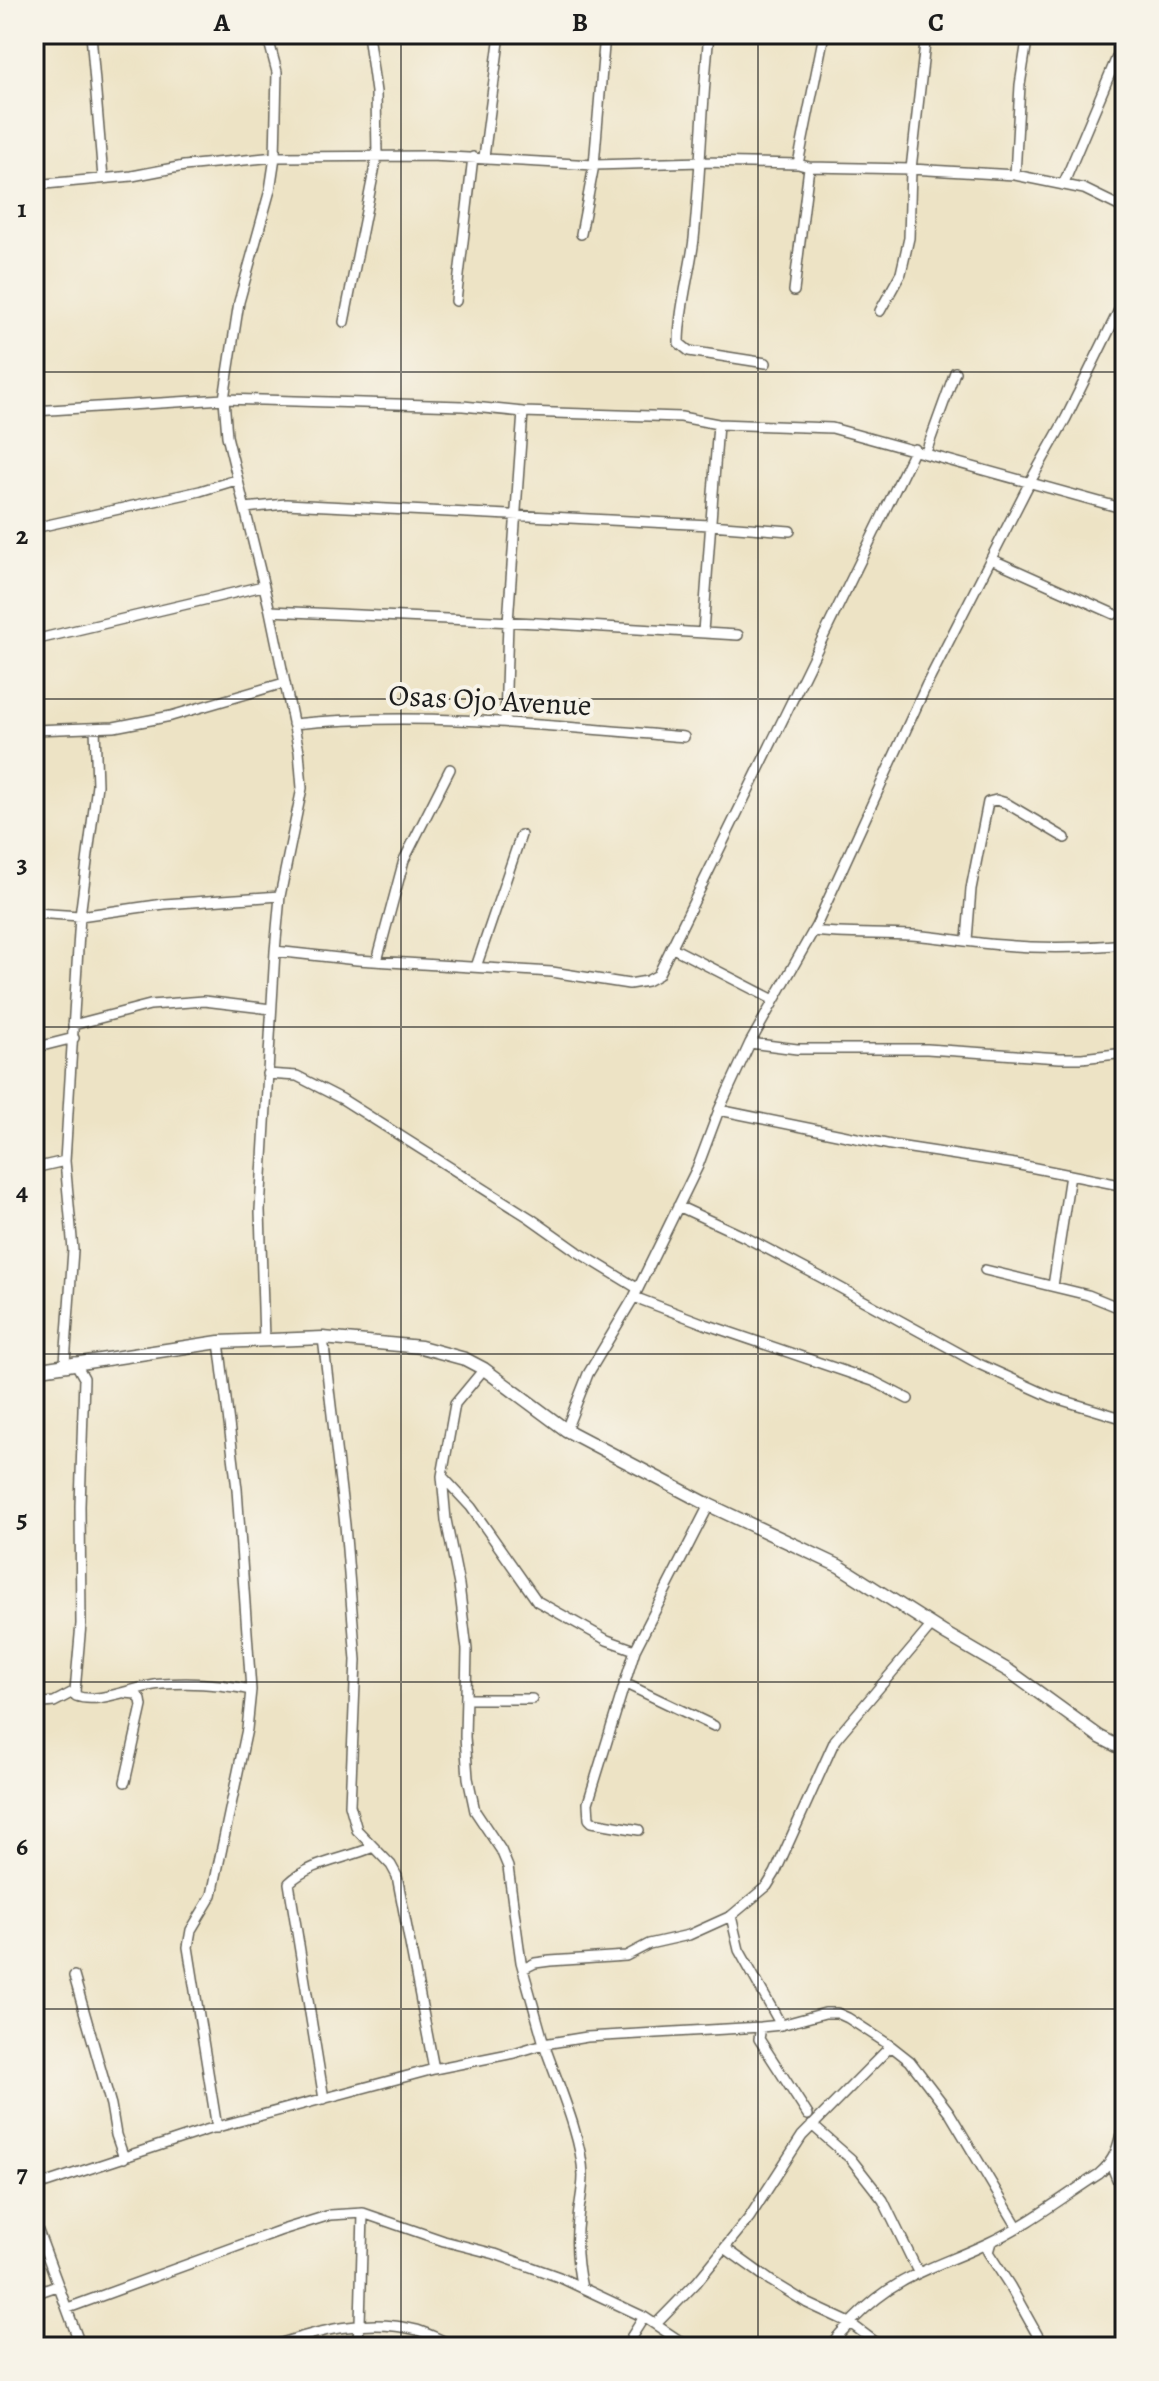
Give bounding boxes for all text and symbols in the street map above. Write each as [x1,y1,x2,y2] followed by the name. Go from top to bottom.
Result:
[213,5,231,40] text: A
[572,5,588,40] text: B
[928,5,944,40] text: C
[17,191,27,226] text: 1
[16,518,29,553] text: 2
[387,675,593,725] street label: Osas Ojo Avenue
[16,846,28,881] text: 3
[16,1174,28,1209] text: 4
[16,1501,28,1536] text: 5
[16,1829,28,1864] text: 6
[16,2156,28,2191] text: 7

